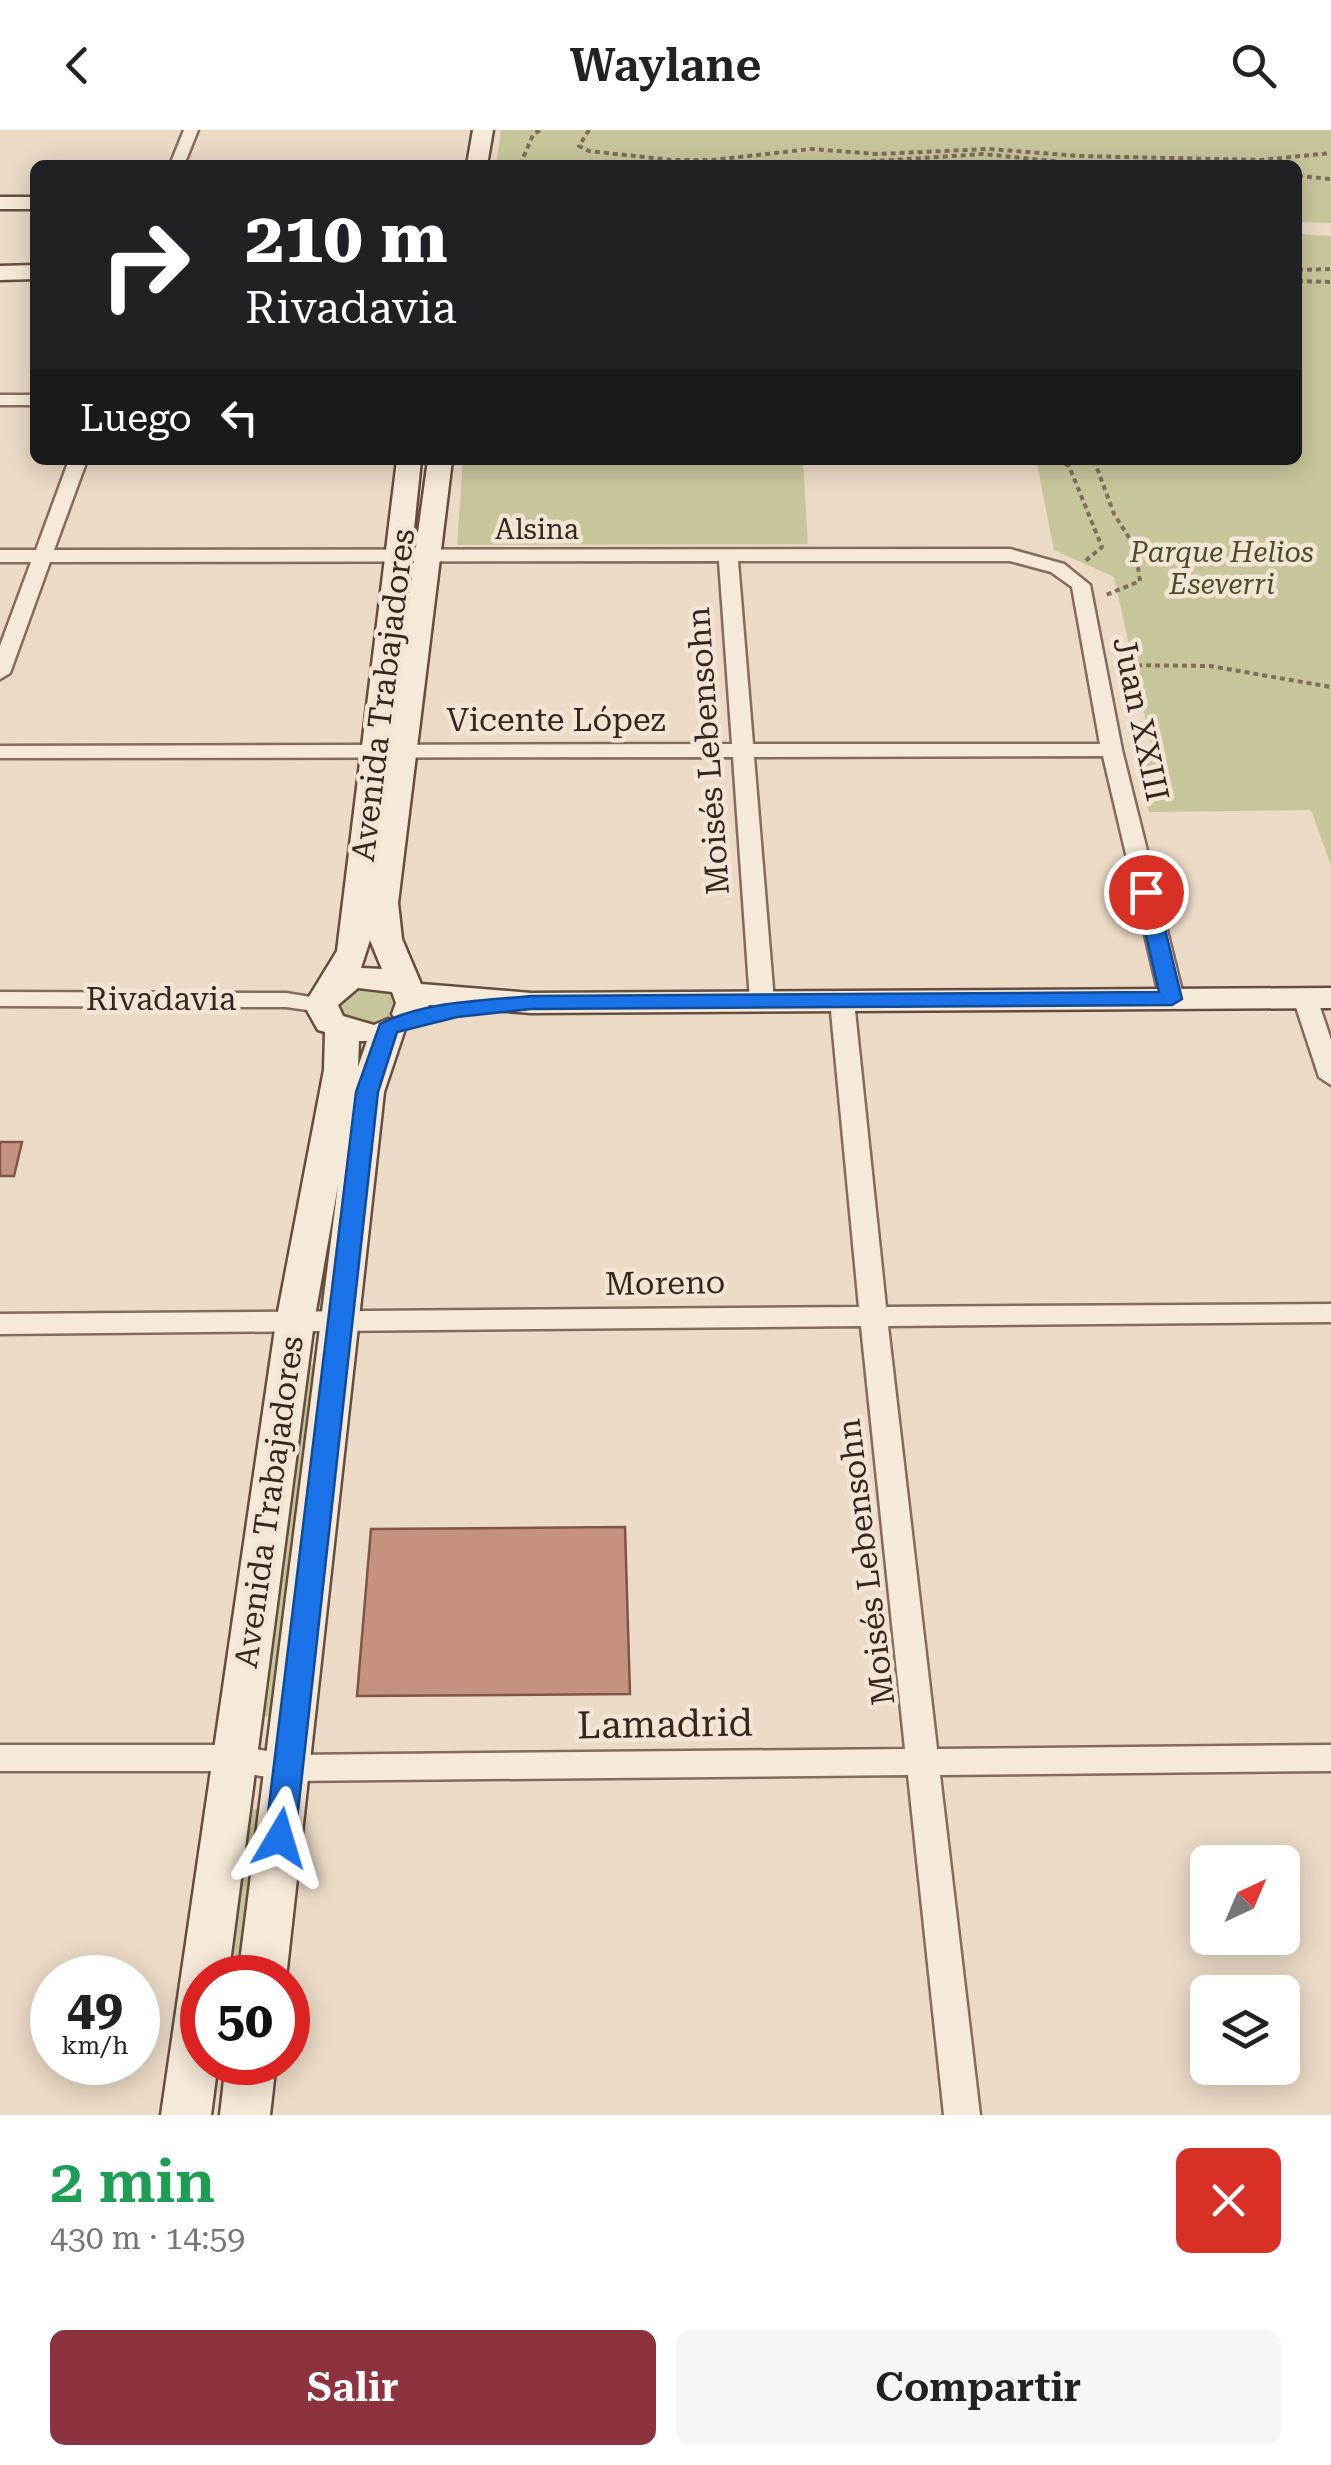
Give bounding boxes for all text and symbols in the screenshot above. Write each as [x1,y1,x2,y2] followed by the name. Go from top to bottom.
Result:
[50,38,105,93] icon: back
[1226,38,1281,93] icon: search
[570,39,761,92] text: Waylane
[245,197,448,279] text: 210 m
[80,200,210,330] icon: right
[245,281,457,334] text: Rivadavia
[212,390,267,445] icon: left
[80,396,192,440] text: Luego
[495,513,579,546] street label: Alsina
[344,527,422,863] street label: Avenida Trabajadores
[1129,536,1314,601] park label: Parque Helios Eseverri
[679,606,737,896] street label: Moisés Lebensohn
[1105,633,1177,805] street label: Juan XXIII
[447,701,665,739] street label: Vicente López
[1104,850,1189,935] pin
[1119,865,1174,920] icon: arrive
[86,980,236,1018] street label: Rivadavia
[604,1263,726,1303] street label: Moreno
[227,1334,311,1670] street label: Avenida Trabajadores
[830,1417,902,1707] street label: Moisés Lebensohn
[577,1700,753,1748] street label: Lamadrid
[228,1786,332,1890] position arrow
[1190,1845,1300,1955] north arrow
[1190,1845,1300,2085] map controls
[180,1955,310,2085] speed limit sign: 50
[1190,1975,1300,2085] button: layers
[67,1979,123,2037] text: 49
[62,2031,128,2060] text: km/h
[50,2146,215,2217] text: 2 min
[1176,2148,1281,2253] button: close
[50,2219,245,2257] text: 430 m · 14:59
[50,2330,656,2445] button: Salir
[676,2330,1281,2445] button: Compartir

